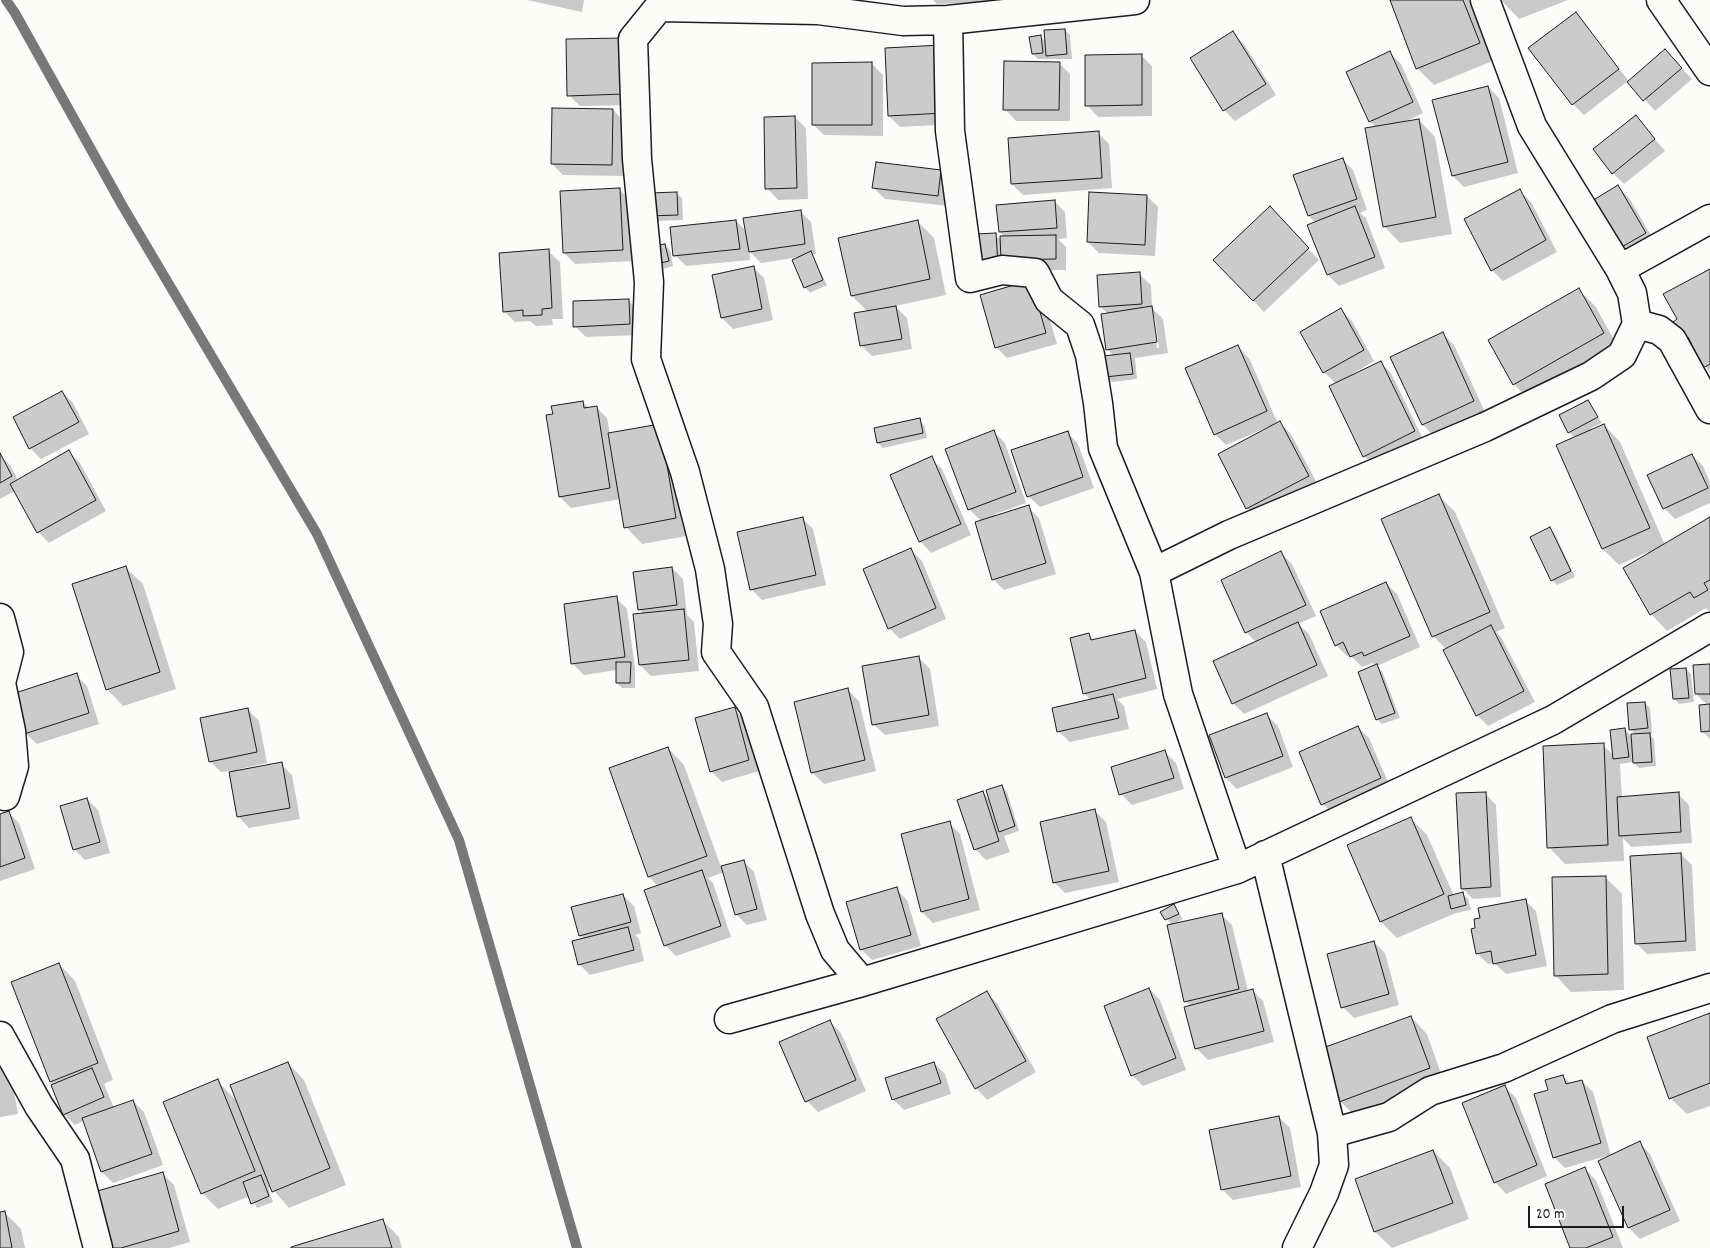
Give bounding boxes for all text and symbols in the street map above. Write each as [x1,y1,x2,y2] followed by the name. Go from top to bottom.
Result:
[1530,1196,1626,1228] scale bar
[1536,1204,1564,1226] text: 20 m

